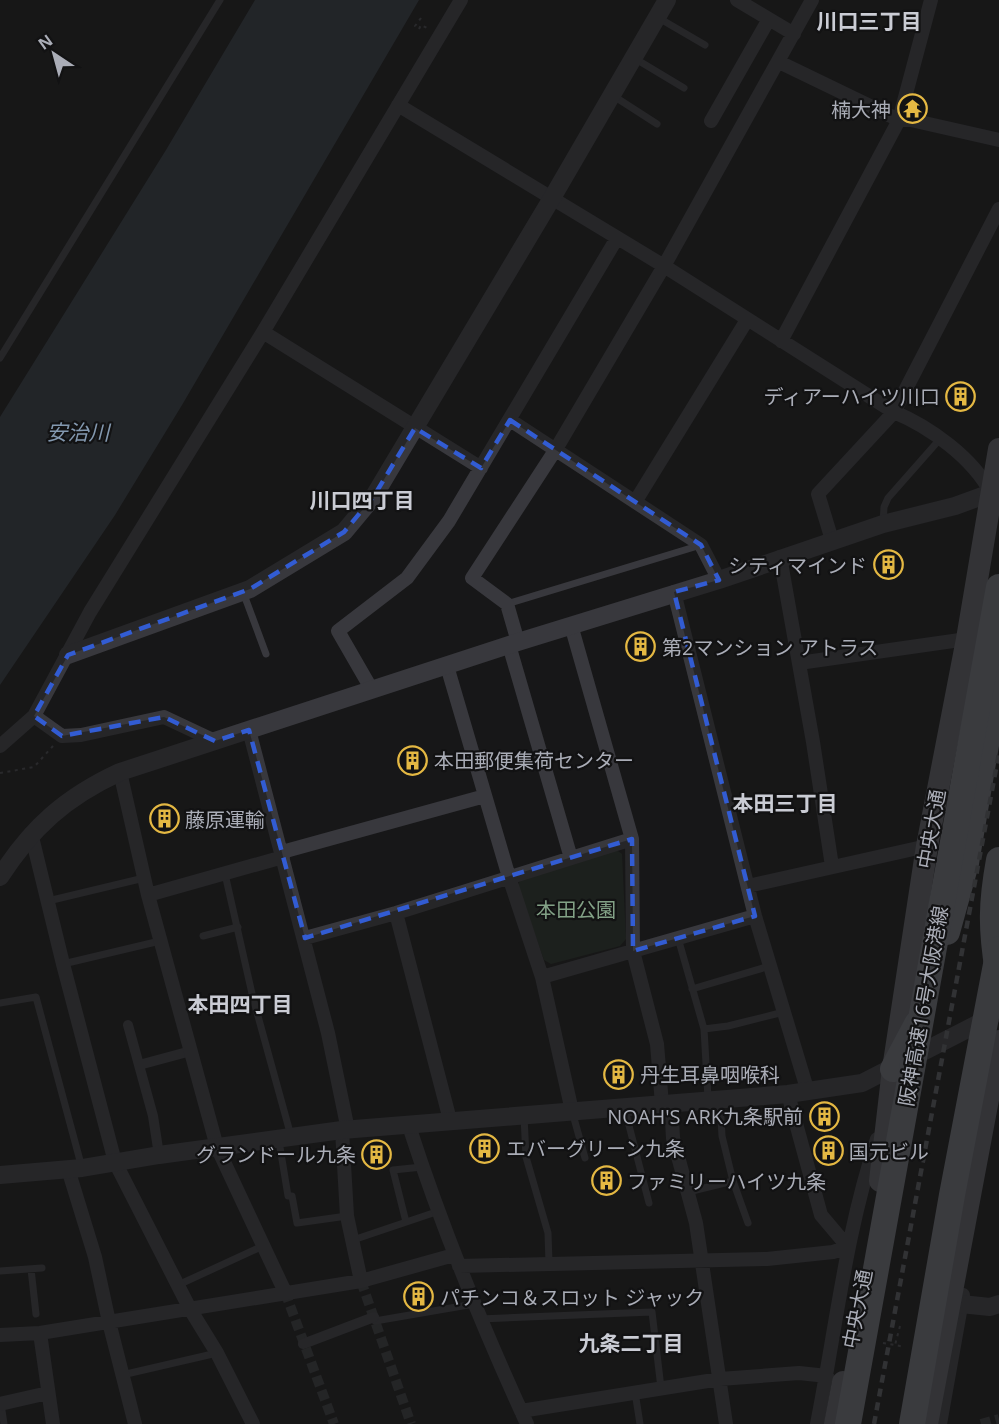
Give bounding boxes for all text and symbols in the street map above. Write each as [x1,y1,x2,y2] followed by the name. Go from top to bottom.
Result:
[817,7,922,35] district label: 川口三丁目
[24,24,84,84] north arrow
[33,29,57,55] text: N
[896,93,928,125] temple icon: 楠大神
[831,96,891,123] place label: 楠大神
[945,380,977,412] building icon: ディアーハイツ川口
[763,383,940,410] place label: ディアーハイツ川口
[47,418,111,446] water label: 安治川
[310,486,415,514] district label: 川口四丁目
[872,549,904,581] building icon: シティマインド
[728,552,867,579] place label: シティマインド
[625,631,657,663] building icon: 第2マンション アトラス
[662,634,878,661] place label: 第2マンション アトラス
[397,744,429,776] building icon: 本田郵便集荷センター
[434,747,634,774] place label: 本田郵便集荷センター
[911,787,951,871] street label: 中央大通
[733,789,838,817] district label: 本田三丁目
[148,803,180,835] building icon: 藤原運輸
[185,806,265,833] place label: 藤原運輸
[536,896,616,923] park label: 本田公園
[892,904,954,1108] street label: 阪神高速16号大阪港線
[188,990,293,1018] district label: 本田四丁目
[603,1058,635,1090] building icon: 丹生耳鼻咽喉科
[640,1061,780,1088] place label: 丹生耳鼻咽喉科
[808,1100,840,1132] building icon: NOAH'S ARK九条駅前
[607,1103,803,1130] place label: NOAH'S ARK九条駅前
[469,1132,501,1164] building icon: エバーグリーン九条
[506,1135,685,1162] place label: エバーグリーン九条
[812,1135,844,1167] building icon: 国元ビル
[361,1138,393,1170] building icon: グランドール九条
[849,1138,929,1165] place label: 国元ビル
[196,1141,356,1168] place label: グランドール九条
[590,1165,622,1197] building icon: ファミリーハイツ九条
[627,1168,826,1195] place label: ファミリーハイツ九条
[836,1267,878,1351] street label: 中央大通
[403,1281,435,1313] building icon: パチンコ＆スロット ジャック
[440,1284,704,1311] place label: パチンコ＆スロット ジャック
[579,1329,684,1357] district label: 九条二丁目

